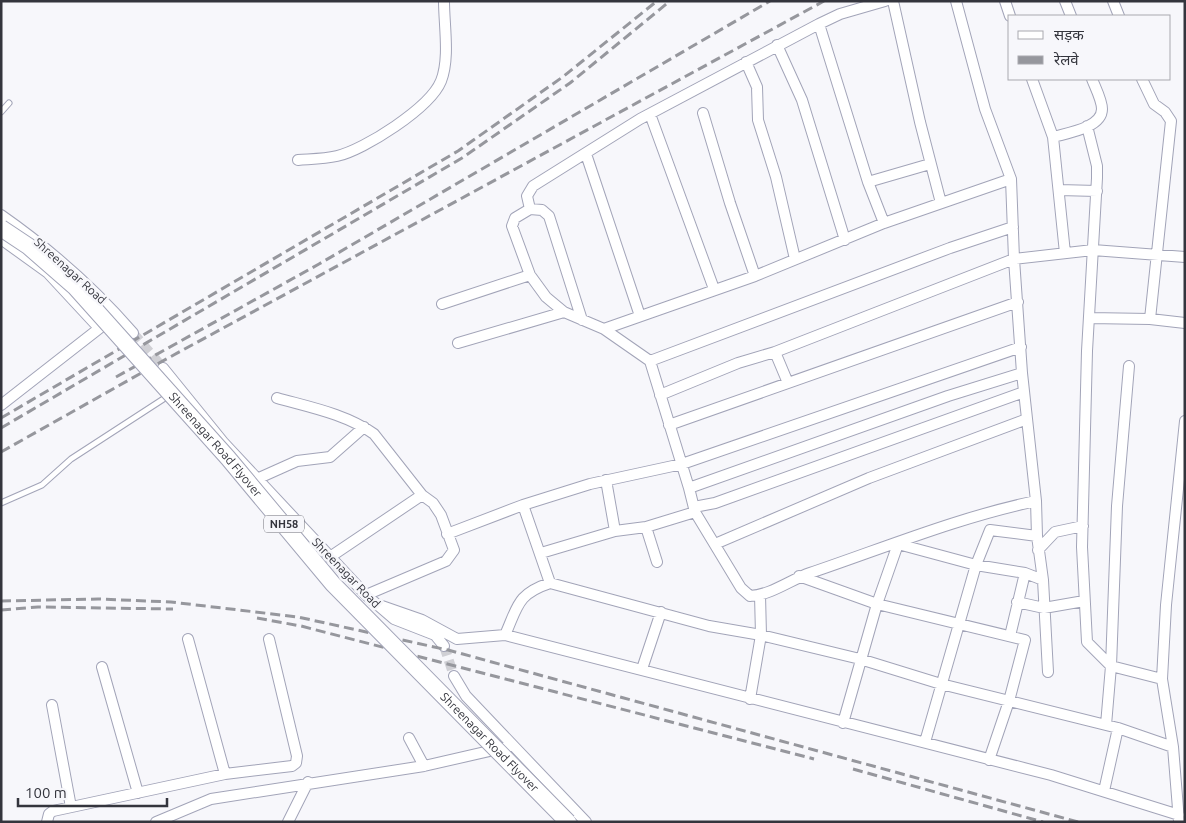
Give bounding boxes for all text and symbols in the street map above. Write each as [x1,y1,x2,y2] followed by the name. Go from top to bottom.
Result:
[1008,15,1171,80] legend
[1054,26,1084,43] text: सड़क
[1053,51,1079,68] text: रेलवे
[32,235,109,306] street label: Shreenagar Road
[167,390,265,500] street label: Shreenagar Road Flyover
[264,516,304,532] road number: NH58
[310,535,383,610] street label: Shreenagar Road
[438,690,542,795] street label: Shreenagar Road Flyover
[18,776,166,808] scale bar
[25,784,67,801] text: 100 m

